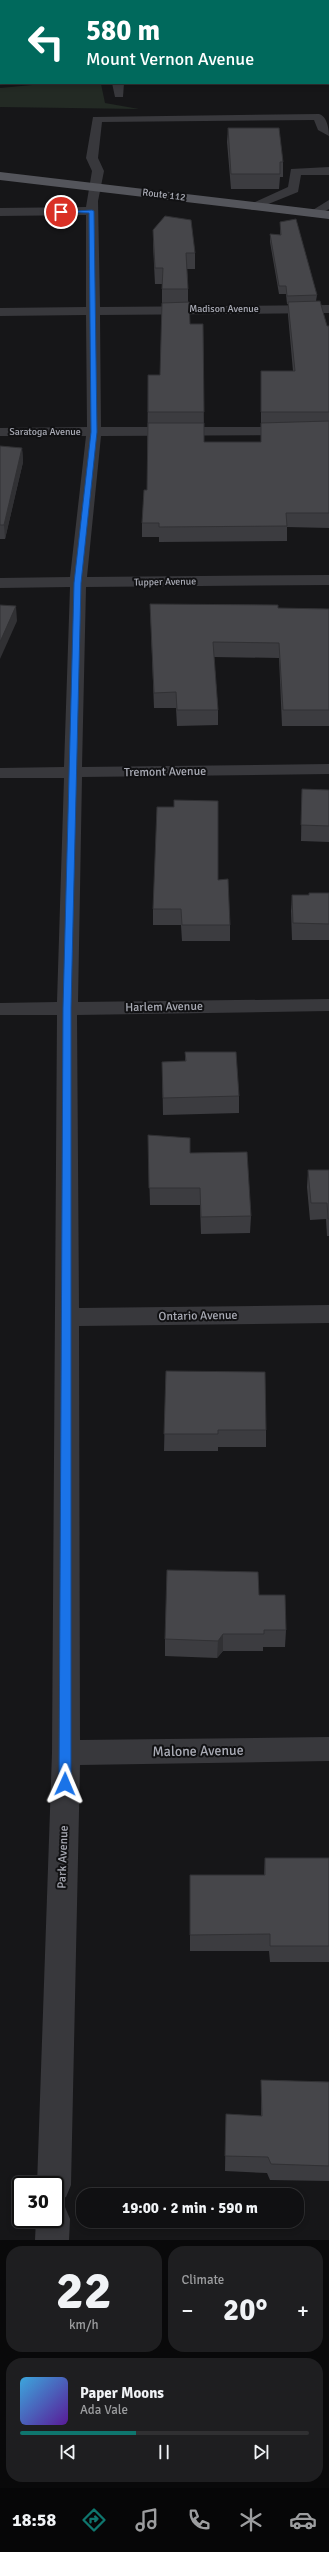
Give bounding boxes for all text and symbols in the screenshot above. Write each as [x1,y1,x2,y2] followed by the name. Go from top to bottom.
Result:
[86,14,160,48] text: 580 m
[20,16,72,68] icon: left
[86,48,254,70] text: Mount Vernon Avenue
[142,186,186,204] street label: Route 112
[44,195,78,229] pin
[50,201,72,223] icon: arrive
[189,303,259,315] street label: Madison Avenue
[9,426,81,438] street label: Saratoga Avenue
[134,575,196,589] street label: Tupper Avenue
[124,764,206,780] street label: Tremont Avenue
[125,999,203,1015] street label: Harlem Avenue
[158,1308,238,1324] street label: Ontario Avenue
[152,1742,244,1760] street label: Malone Avenue
[44,1763,86,1805] position arrow
[54,1825,72,1889] street label: Park Avenue
[12,2176,64,2228] speed limit sign: 30
[122,2199,258,2217] text: 19:00 · 2 min · 590 m
[56,2259,112,2323] text: 22
[182,2272,224,2288] text: Climate
[223,2292,267,2329] text: 20°
[182,2297,193,2324] text: −
[297,2297,309,2324] text: +
[69,2317,98,2333] text: km/h
[80,2384,164,2402] text: Paper Moons
[80,2402,128,2418] text: Ada Vale
[57,2441,79,2463] icon: previous
[153,2441,175,2463] icon: pause
[250,2441,272,2463] icon: next
[80,2506,108,2534] icon: directions
[133,2506,161,2534] icon: music
[185,2506,213,2534] icon: phone
[237,2506,265,2534] icon: climate
[289,2506,317,2534] icon: car
[12,2509,56,2531] text: 18:58

